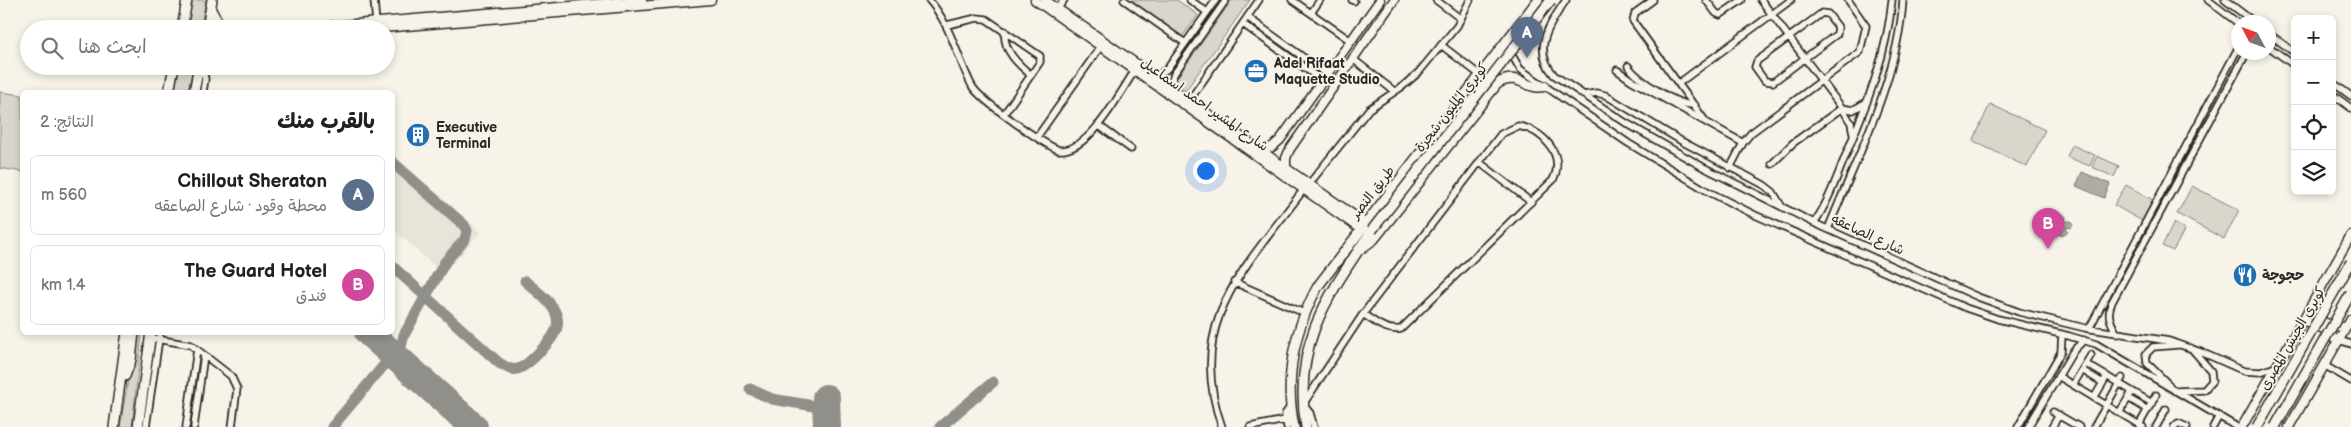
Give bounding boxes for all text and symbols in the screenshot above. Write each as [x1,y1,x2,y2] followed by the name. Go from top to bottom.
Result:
[2231,15,2276,60] north arrow
[2291,15,2336,195] map controls
[2291,15,2336,60] button: +
[1511,17,1543,58] pin: A
[20,20,395,75] search box
[38,34,66,62] icon: search
[78,36,147,59] text: ابحث هنا
[1137,54,1272,156] street label: شارع المشير احمد اسماعيل
[1273,55,1380,88] place label: Adel Rifaat Maquette Studio
[1243,58,1269,84] office icon: Adel Rifaat Maquette Studio
[1411,59,1493,157] street label: كوبري المليون شجرة
[2291,60,2336,105] button: −
[2291,105,2336,150] button: locate
[277,109,375,134] text: بالقرب منك
[40,113,94,132] text: النتائج: 2
[436,119,497,152] place label: Executive Terminal
[405,122,431,148] building icon: Executive Terminal
[2291,150,2336,195] button: layers
[1193,158,1219,184] your location
[1346,163,1398,223] street label: طريق النصر
[178,170,327,193] text: Chillout Sheraton
[41,186,87,205] text: 560 m
[353,186,363,205] text: A
[154,197,327,216] text: محطة وقود · شارع الصاعقه
[2032,208,2064,249] pin: B
[1828,210,1907,260] street label: شارع الصاعقه
[184,260,327,283] text: The Guard Hotel
[2232,262,2258,288] restaurant icon: حجوجة
[2262,267,2304,285] place label: حجوجة
[41,276,85,295] text: 1.4 km
[352,276,364,295] text: B
[2256,283,2330,394] street label: كوبرى الجيش المصرى
[296,287,327,306] text: فندق

